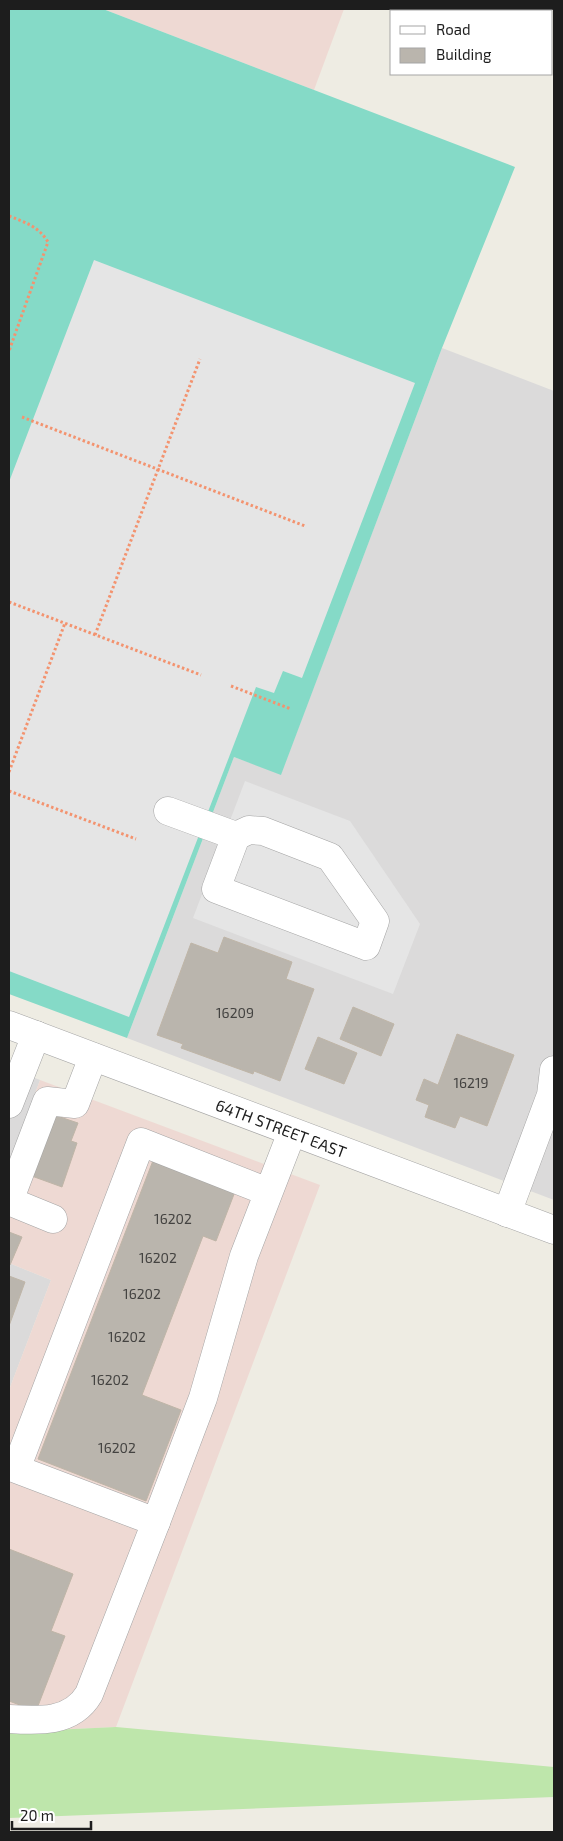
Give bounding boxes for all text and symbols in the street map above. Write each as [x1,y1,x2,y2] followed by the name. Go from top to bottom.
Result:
[390,10,553,75] legend
[436,20,471,38] text: Road
[436,45,492,63] text: Building
[216,1004,254,1021] house number: 16209
[453,1074,489,1091] house number: 16219
[213,1094,349,1161] street label: 64TH STREET EAST
[154,1210,192,1227] house number: 16202
[139,1249,177,1266] house number: 16202
[123,1285,161,1302] house number: 16202
[108,1328,146,1345] house number: 16202
[91,1371,129,1388] house number: 16202
[98,1439,136,1456] house number: 16202
[12,1798,91,1830] scale bar
[20,1806,54,1824] text: 20 m

